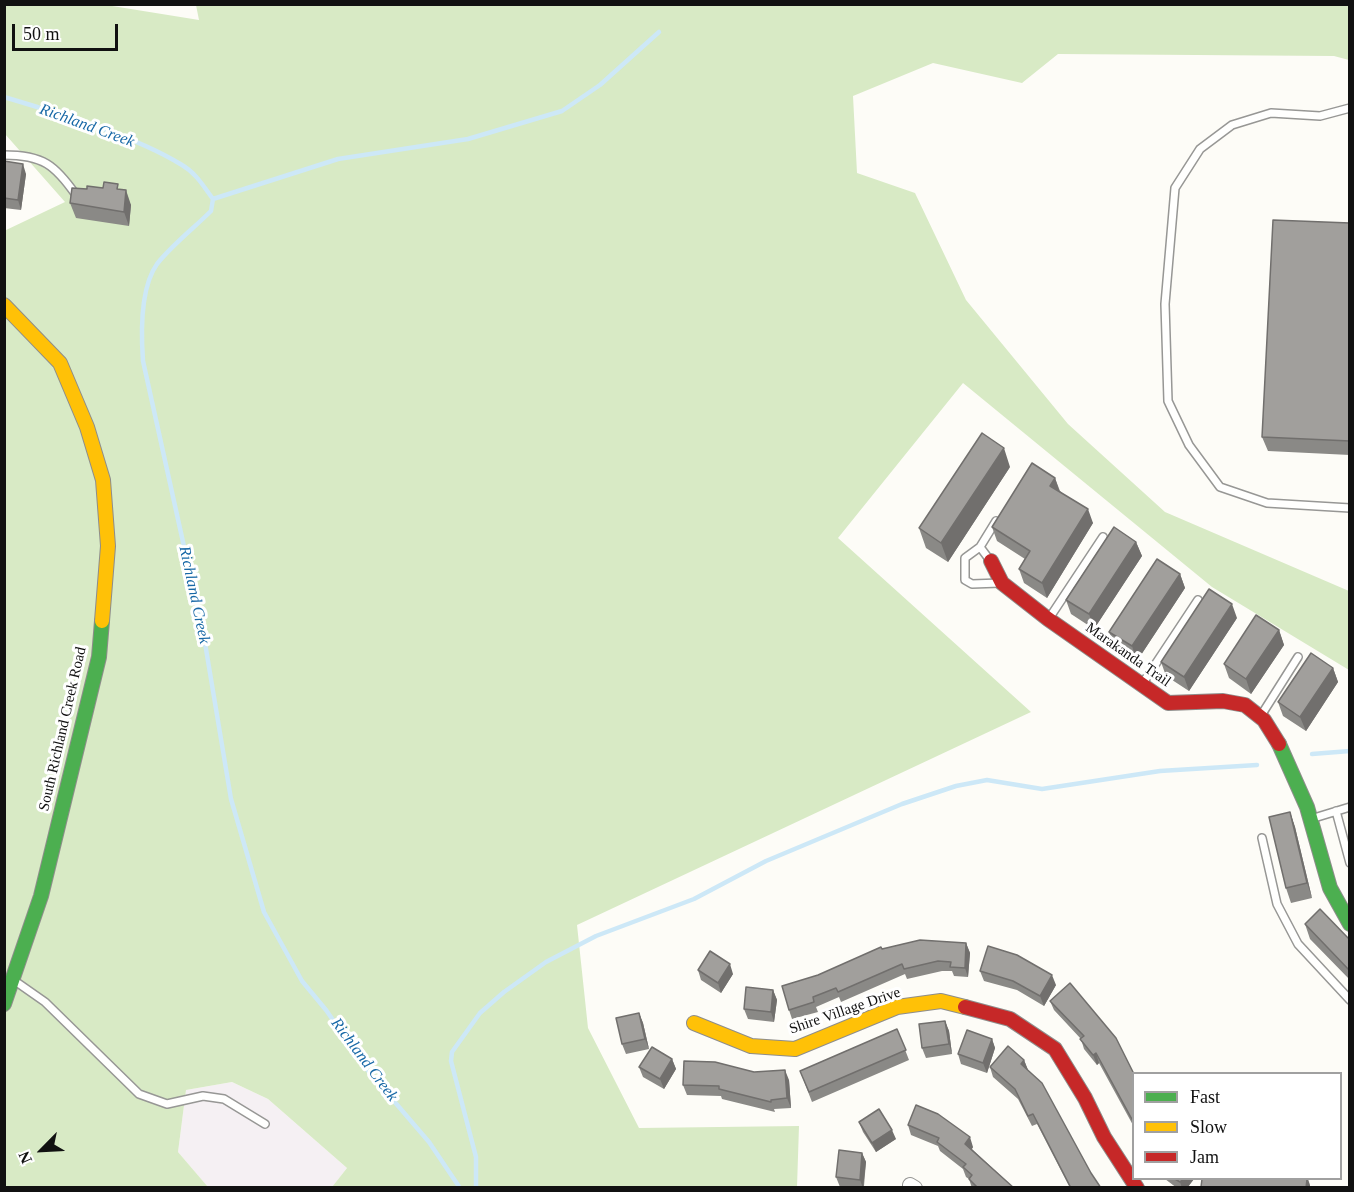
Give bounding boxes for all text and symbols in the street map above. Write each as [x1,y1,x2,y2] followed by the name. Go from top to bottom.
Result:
[15,12,122,50] scale bar
[23,24,60,44] text: 50 m
[37,100,137,152] water label: Richland Creek
[174,544,214,646] water label: Richland Creek
[1082,619,1174,691] street label: Marakanda Trail
[35,645,91,813] street label: South Richland Creek Road
[787,984,903,1038] street label: Shire Village Drive
[326,1015,402,1105] water label: Richland Creek
[1132,1072,1342,1180] legend
[1190,1087,1220,1107] text: Fast
[1190,1117,1227,1137] text: Slow
[12,1120,72,1180] north arrow
[1190,1147,1219,1167] text: Jam
[15,1149,35,1166] text: N

